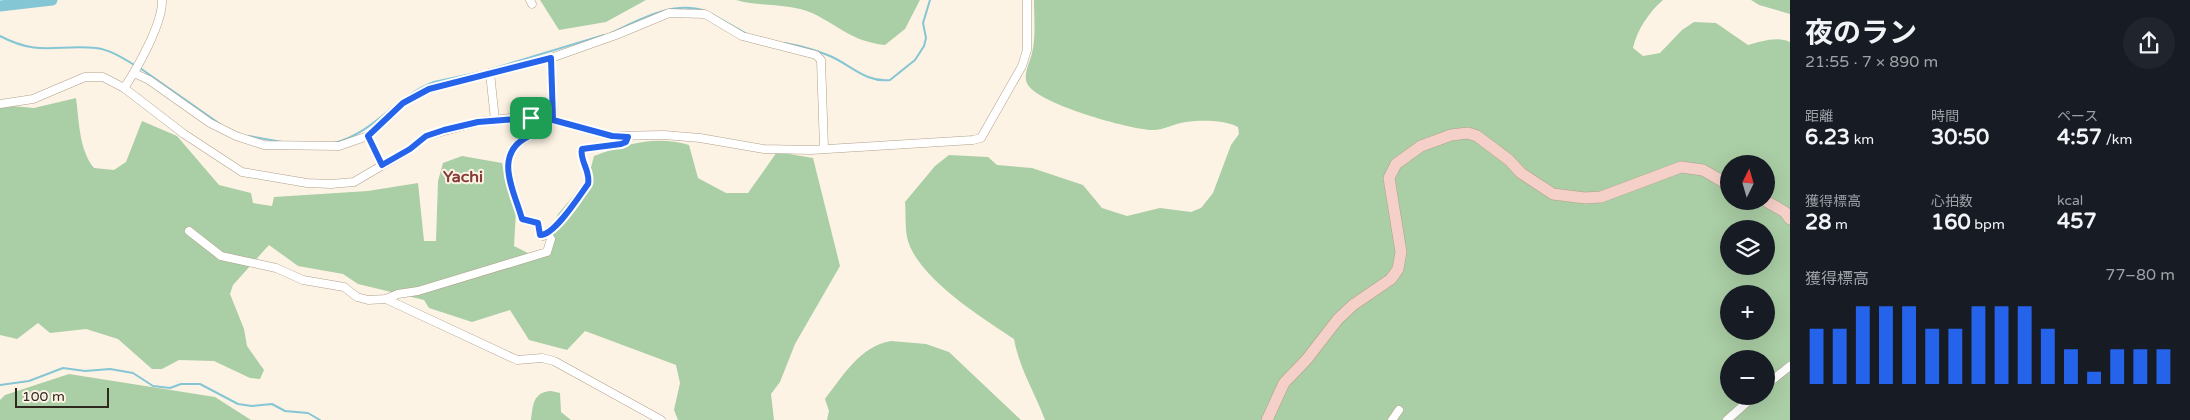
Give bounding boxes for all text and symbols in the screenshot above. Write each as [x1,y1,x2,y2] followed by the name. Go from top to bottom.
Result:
[1805,16,1917,50] text: 夜のラン
[2123,17,2175,69] button: share
[1805,52,1938,72] text: 21:55 · 7 × 890 m
[510,97,552,139] pin
[517,104,545,132] icon: arrive
[1805,108,1833,125] text: 距離
[1931,108,1959,125] text: 時間
[2057,108,2098,125] text: ペース
[1805,125,1850,150] text: 6.23
[1931,125,1989,150] text: 30:50
[2057,125,2102,150] text: 4:57
[1850,131,1874,148] text: km
[2102,131,2132,148] text: /km
[1720,155,1775,210] north arrow
[1720,155,1775,405] map controls
[443,167,483,187] district label: Yachi
[2057,192,2083,209] text: kcal
[1805,193,1861,210] text: 獲得標高
[1931,193,1973,210] text: 心拍数
[2057,209,2097,234] text: 457
[1805,210,1831,235] text: 28
[1931,210,1971,235] text: 160
[1831,216,1848,233] text: m
[1971,216,2005,233] text: bpm
[1720,220,1775,275] button: layers
[2105,265,2175,285] text: 77–80 m
[1805,269,1869,289] text: 獲得標高
[1720,285,1775,340] button: +
[1720,350,1775,405] button: −
[15,385,109,408] scale bar
[22,388,65,405] text: 100 m

